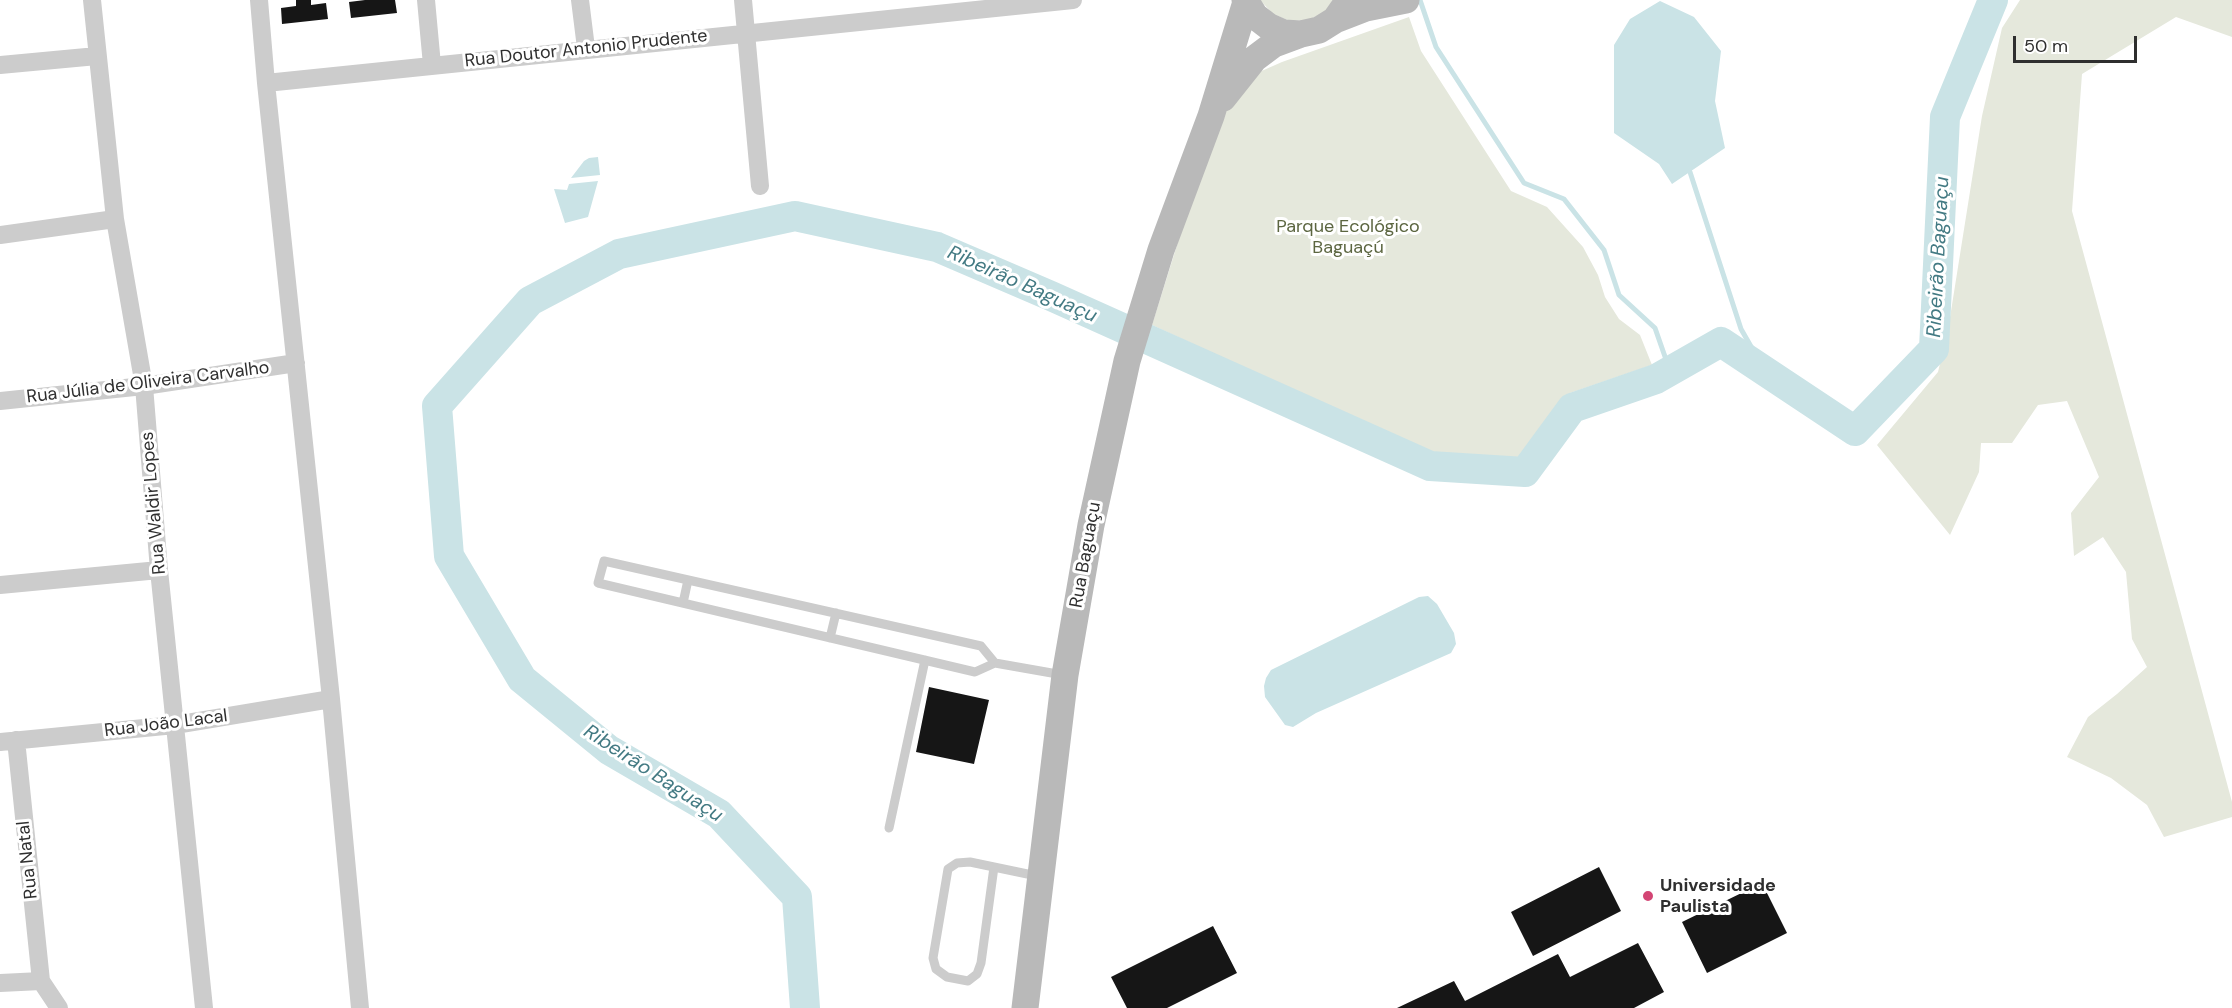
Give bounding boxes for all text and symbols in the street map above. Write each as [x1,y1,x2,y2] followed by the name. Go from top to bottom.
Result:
[2016,24,2140,62] scale bar
[464,26,708,72] street label: Rua Doutor Antonio Prudente
[2024,34,2068,58] text: 50 m
[1923,176,1955,338] water label: Ribeirão Baguaçu
[1276,216,1420,258] park label: Parque Ecológico Baguaçú
[944,241,1100,329] water label: Ribeirão Baguaçu
[25,357,271,409] street label: Rua Júlia de Oliveira Carvalho
[137,431,171,575] street label: Rua Waldir Lopes
[1066,500,1106,610] street label: Rua Baguaçu
[103,706,229,742] street label: Rua João Lacal
[579,720,727,828] water label: Ribeirão Baguaçu
[13,820,43,900] street label: Rua Natal
[1660,875,1776,918] place label: Universidade Paulista
[1641,889,1655,903] marker: Universidade Paulista

